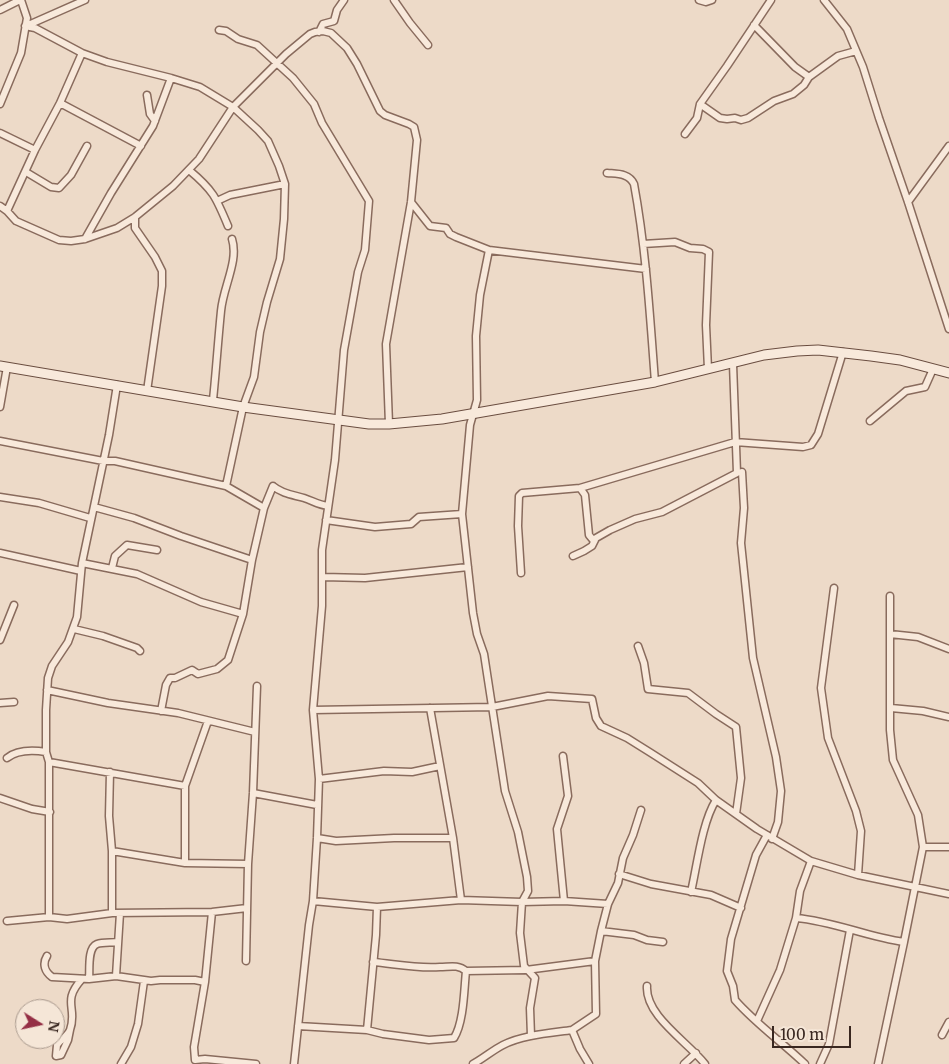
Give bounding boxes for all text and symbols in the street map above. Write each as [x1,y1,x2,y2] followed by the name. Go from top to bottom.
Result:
[15,999,65,1049] north arrow
[774,1016,853,1048] scale bar
[44,1019,64,1033] text: N
[780,1025,824,1044] text: 100 m

